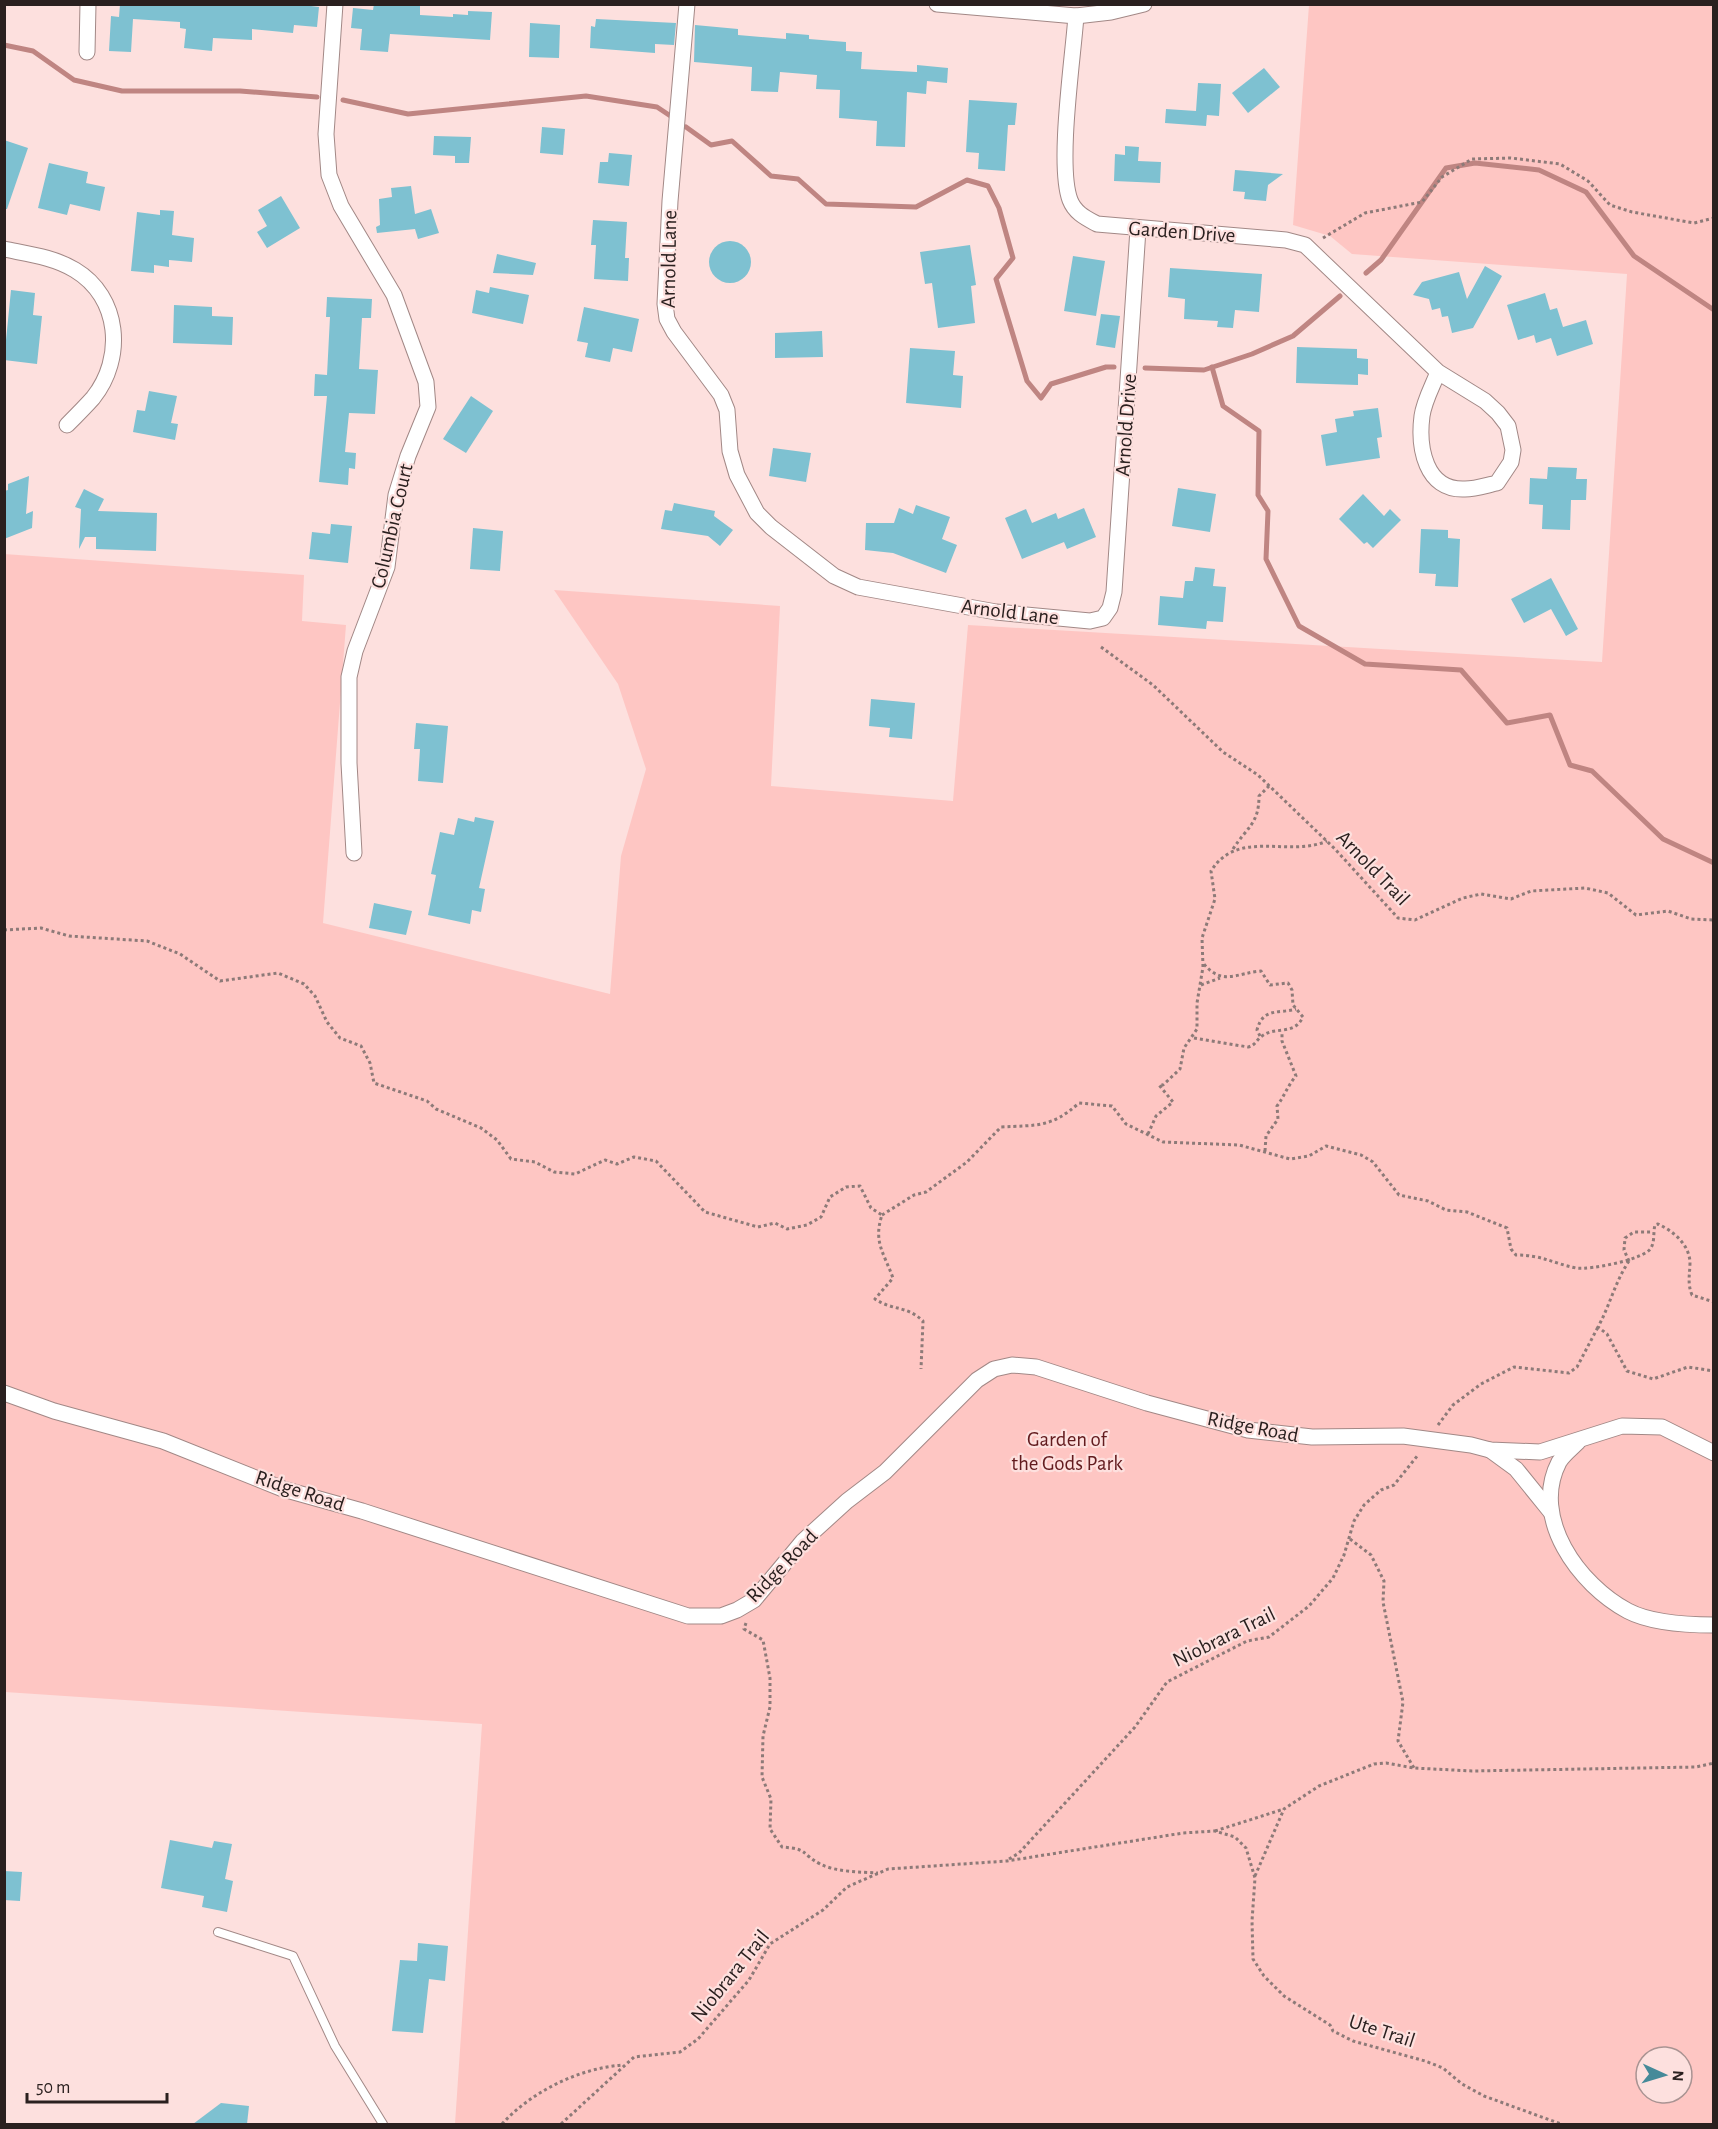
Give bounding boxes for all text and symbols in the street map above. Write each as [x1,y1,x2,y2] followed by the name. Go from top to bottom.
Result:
[658,210,680,308] street label: Arnold Lane
[1128,218,1236,246] street label: Garden Drive
[1112,373,1140,477] street label: Arnold Drive
[367,461,417,590] street label: Columbia Court
[960,596,1060,628] street label: Arnold Lane
[1332,827,1414,909] street label: Arnold Trail
[1205,1408,1301,1446] street label: Ridge Road
[1011,1429,1123,1474] park label: Garden of the Gods Park
[253,1467,347,1515] street label: Ridge Road
[742,1525,822,1607] street label: Ridge Road
[1169,1603,1279,1671] street label: Niobrara Trail
[687,1926,773,2026] street label: Niobrara Trail
[1346,2010,1418,2052] street label: Ute Trail
[1634,2045,1694,2105] north arrow
[27,2066,166,2104] scale bar
[1670,2070,1686,2082] text: N
[36,2079,70,2097] text: 50 m

